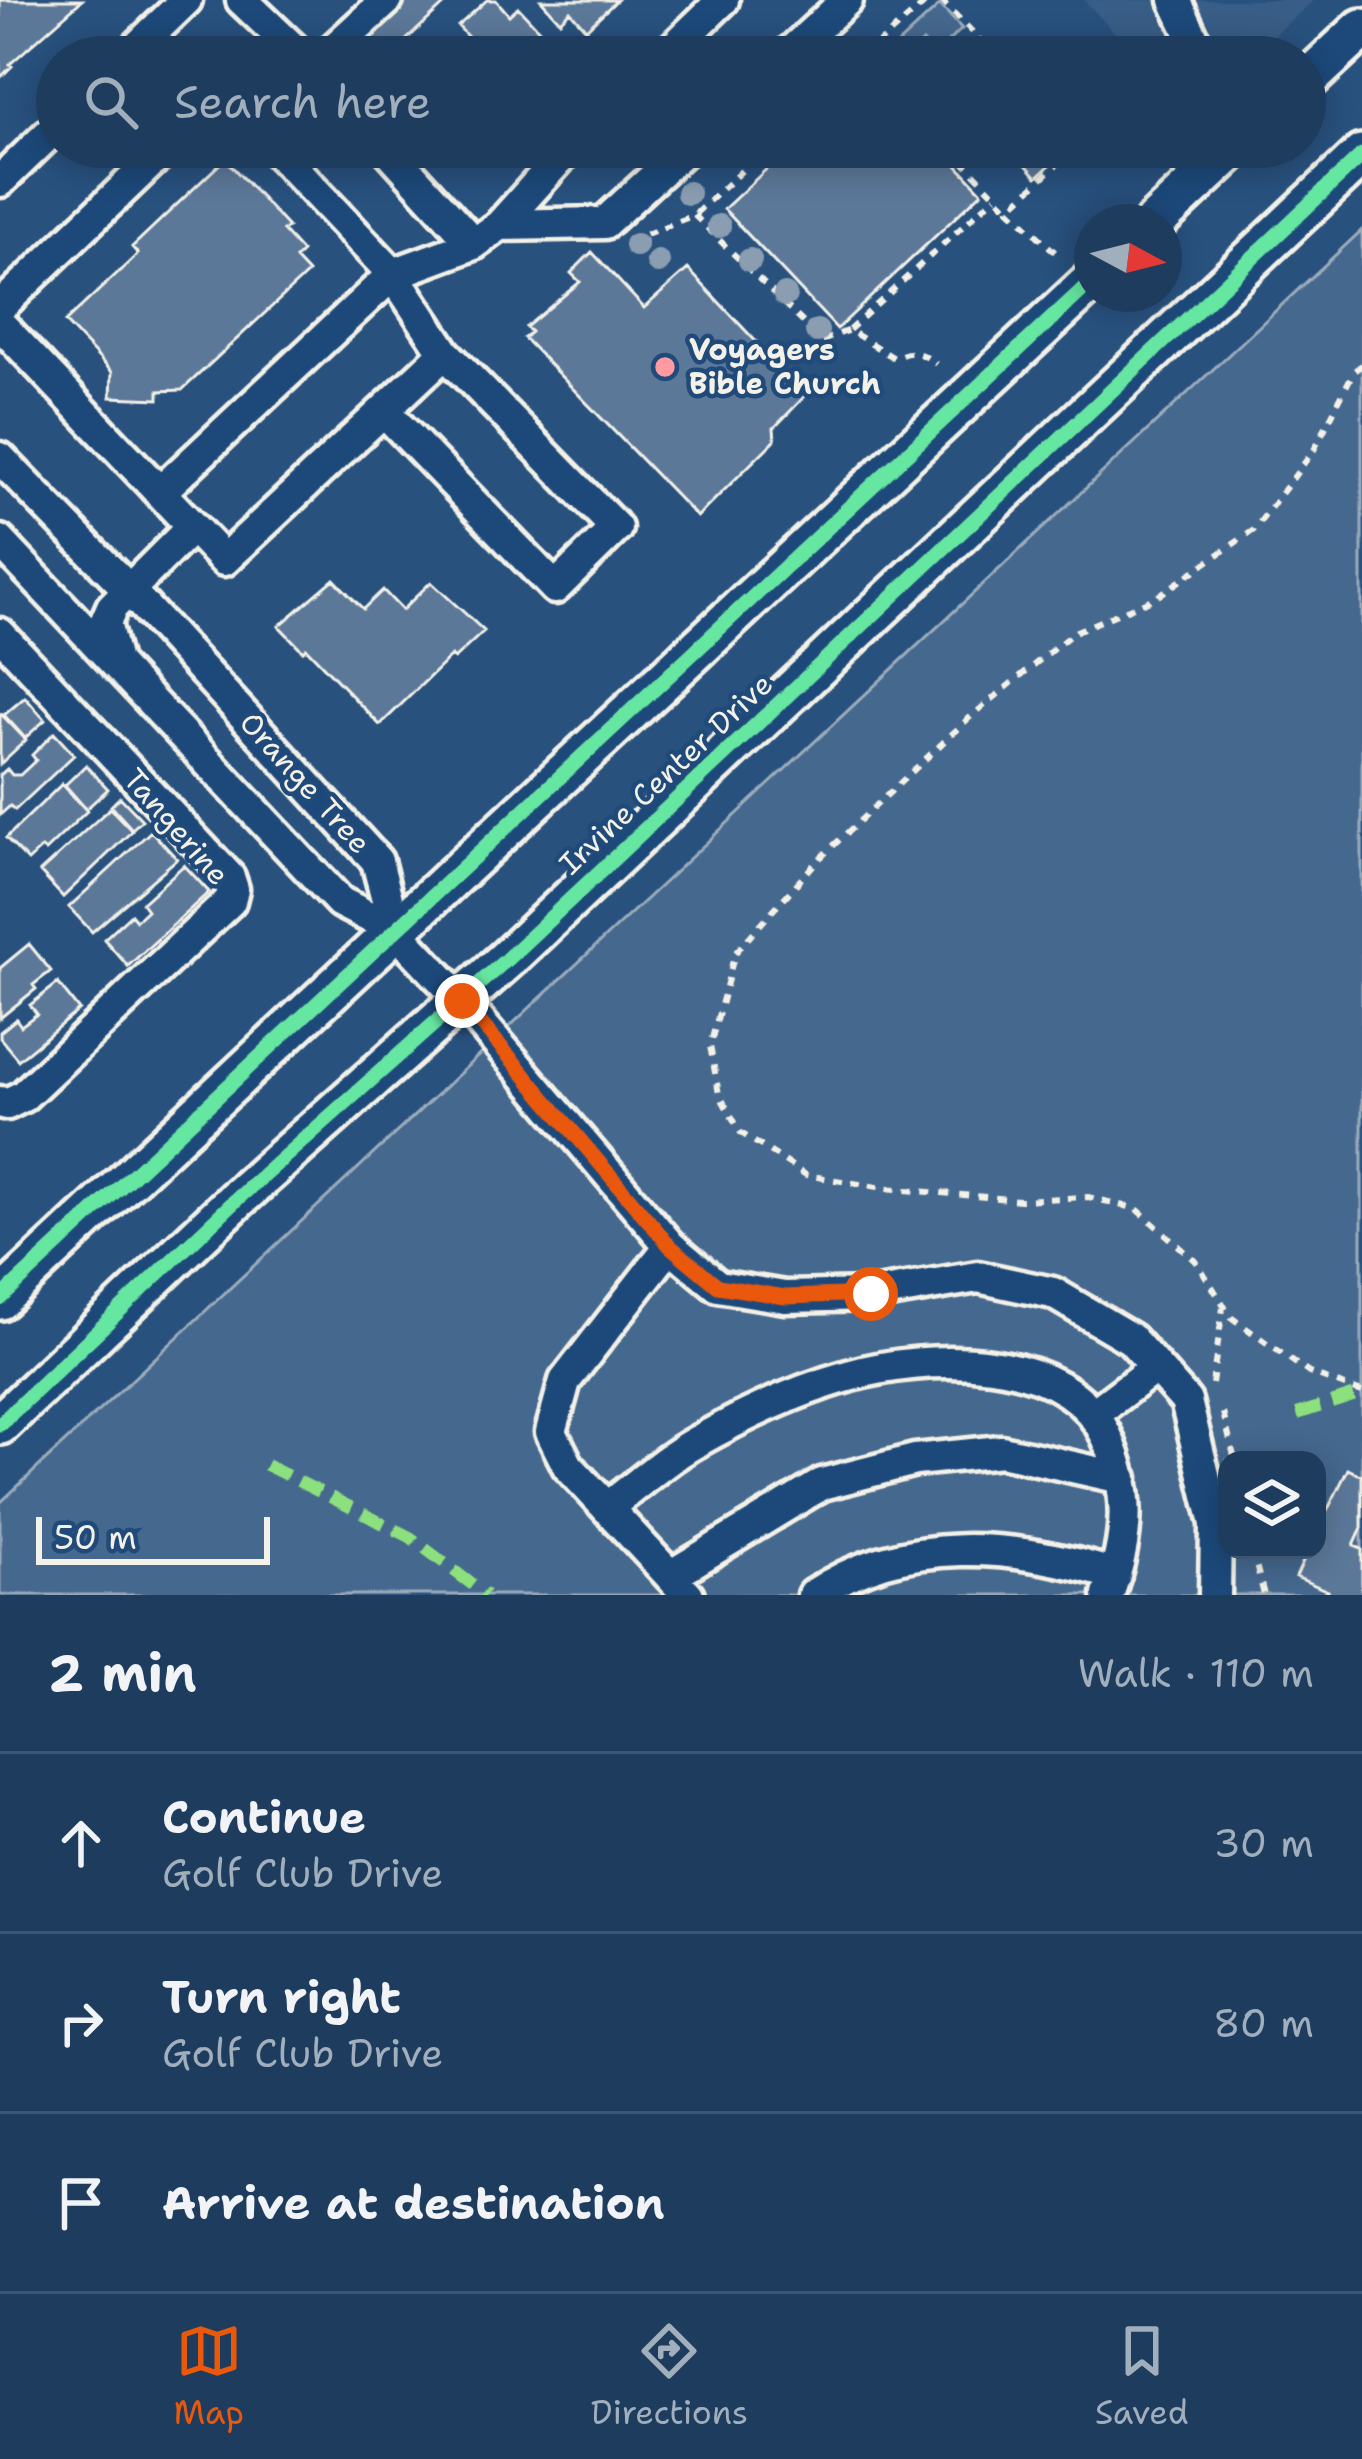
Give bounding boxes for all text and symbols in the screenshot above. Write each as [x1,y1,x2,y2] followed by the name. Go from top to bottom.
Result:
[36,36,1326,168] search box
[78,69,144,135] icon: search
[174,72,431,132] text: Search here
[1074,204,1182,312] north arrow
[689,329,881,404] place label: Voyagers Bible Church
[652,354,678,380] marker: Voyagers Bible Church
[550,664,781,884] street label: Irvine Center Drive
[231,703,380,862] street label: Orange Tree
[114,759,239,894] street label: Tangerine
[435,974,489,1028] route end
[844,1267,898,1321] route start
[1218,1451,1326,1559] map controls
[1218,1451,1326,1559] button: layers
[36,1511,270,1564] scale bar
[54,1515,137,1560] text: 50 m
[48,1639,197,1707] text: 2 min
[1078,1647,1314,1699] text: Walk · 110 m
[162,1787,366,1847] text: Continue
[48,1810,114,1876] icon: ahead
[1213,1817,1314,1869] text: 30 m
[162,1847,443,1899] text: Golf Club Drive
[162,1967,401,2027] text: Turn right
[48,1990,114,2056] icon: right
[1213,1997,1314,2049] text: 80 m
[162,2027,443,2079] text: Golf Club Drive
[48,2170,114,2236] icon: arrive
[162,2173,665,2233] text: Arrive at destination
[173,2318,244,2435] tab: Map
[591,2318,748,2435] tab: Directions
[1095,2318,1189,2435] tab: Saved

